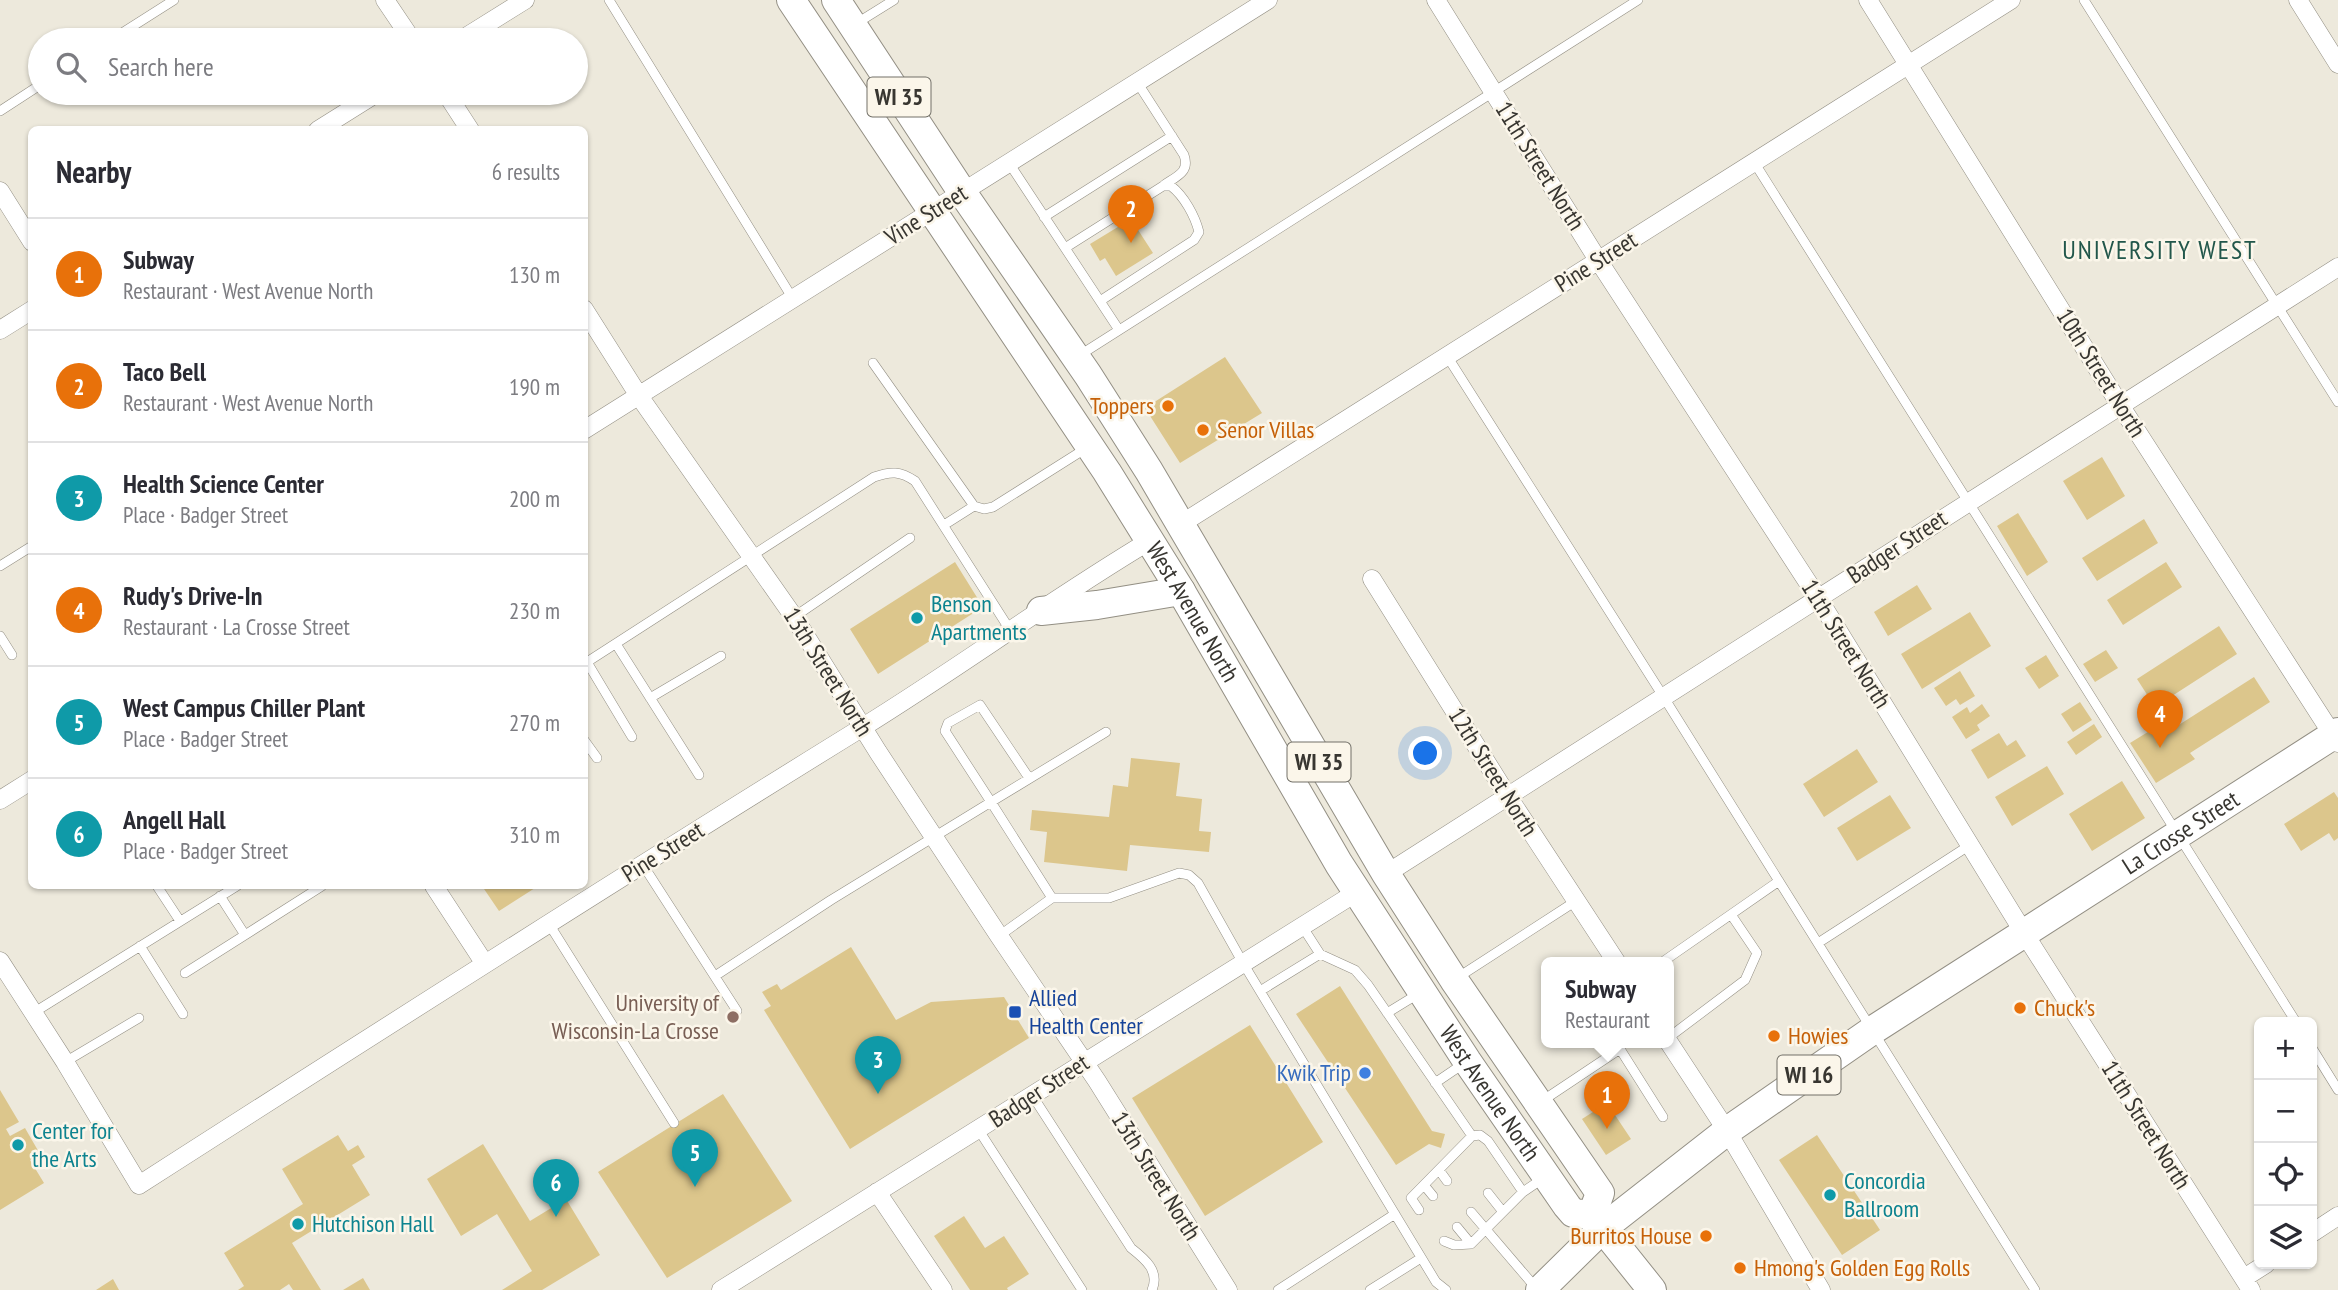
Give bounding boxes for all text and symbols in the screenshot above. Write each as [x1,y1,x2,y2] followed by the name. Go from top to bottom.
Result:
[28,28,588,105] search box
[52,48,90,86] icon: search
[108,50,214,83] text: Search here
[867,78,930,116] road number: WI 35
[1489,96,1592,236] street label: 11th Street North
[56,152,131,191] text: Nearby
[492,157,560,186] text: 6 results
[878,177,973,253] street label: Vine Street
[1108,185,1154,243] pin: 2
[1549,224,1643,299] street label: Pine Street
[2062,233,2258,266] district label: UNIVERSITY WEST
[123,243,194,276] text: Subway
[74,260,85,289] text: 1
[509,260,560,289] text: 130 m
[123,276,373,305] text: Restaurant · West Avenue North
[2050,303,2153,443] street label: 10th Street North
[123,355,206,388] text: Taco Bell
[74,372,85,401] text: 2
[509,372,560,401] text: 190 m
[123,388,373,417] text: Restaurant · West Avenue North
[1090,390,1154,421] place label: Toppers
[1160,398,1176,414] marker: Toppers
[1217,414,1314,445] place label: Senor Villas
[1195,422,1211,438] marker: Senor Villas
[123,467,324,500] text: Health Science Center
[74,484,85,513] text: 3
[509,484,560,513] text: 200 m
[123,500,288,529] text: Place · Badger Street
[1841,503,1953,590] street label: Badger Street
[1139,536,1246,687] street label: West Avenue North
[1795,574,1898,714] street label: 11th Street North
[123,579,262,612] text: Rudy's Drive-In
[931,588,1027,647] place label: Benson Apartments
[74,596,85,625] text: 4
[509,596,560,625] text: 230 m
[777,602,880,742] street label: 13th Street North
[909,610,925,626] marker: Benson Apartments
[123,612,350,641] text: Restaurant · La Crosse Street
[2137,690,2183,748] pin: 4
[123,691,365,724] text: West Campus Chiller Plant
[1442,702,1545,842] street label: 12th Street North
[74,708,85,737] text: 5
[509,708,560,737] text: 270 m
[123,724,288,753] text: Place · Badger Street
[1408,736,1442,770] your location
[1288,742,1350,782] road number: WI 35
[2116,783,2245,881] street label: La Crosse Street
[123,803,226,836] text: Angell Hall
[616,814,710,889] street label: Pine Street
[74,820,85,849] text: 6
[509,820,560,849] text: 310 m
[123,836,288,865] text: Place · Badger Street
[1541,957,1674,1048] popup
[1565,972,1636,1005] text: Subway
[1029,982,1143,1041] place label: Allied Health Center
[552,987,720,1046] place label: University of Wisconsin-La Crosse
[2034,992,2095,1023] place label: Chuck's
[2012,1000,2028,1016] marker: Chuck's
[1007,1004,1023,1020] marker: Allied Health Center
[1565,1005,1650,1034] text: Restaurant
[725,1009,741,1025] marker: University of Wisconsin-La Crosse
[2254,1017,2317,1269] map controls
[2254,1017,2317,1080] button: +
[1433,1019,1547,1167] street label: West Avenue North
[1788,1020,1848,1051] place label: Howies
[1766,1028,1782,1044] marker: Howies
[855,1036,901,1094] pin: 3
[983,1047,1095,1134] street label: Badger Street
[2095,1055,2198,1195] street label: 11th Street North
[1778,1056,1840,1094] road number: WI 16
[1277,1057,1351,1088] place label: Kwik Trip
[1357,1065,1373,1081] marker: Kwik Trip
[1584,1071,1630,1129] pin: 1
[2254,1080,2317,1143] button: −
[1105,1106,1208,1246] street label: 13th Street North
[32,1115,114,1174] place label: Center for the Arts
[672,1129,718,1187] pin: 5
[10,1137,26,1153] marker: Center for the Arts
[2254,1143,2317,1206] button: locate
[533,1159,579,1217] pin: 6
[1844,1165,1926,1224] place label: Concordia Ballroom
[1822,1187,1838,1203] marker: Concordia Ballroom
[2254,1206,2317,1269] button: layers
[312,1208,434,1239] place label: Hutchison Hall
[290,1216,306,1232] marker: Hutchison Hall
[1570,1220,1692,1251] place label: Burritos House
[1698,1228,1714,1244] marker: Burritos House
[1754,1252,1970,1283] place label: Hmong's Golden Egg Rolls
[1732,1260,1748,1276] marker: Hmong's Golden Egg Rolls

